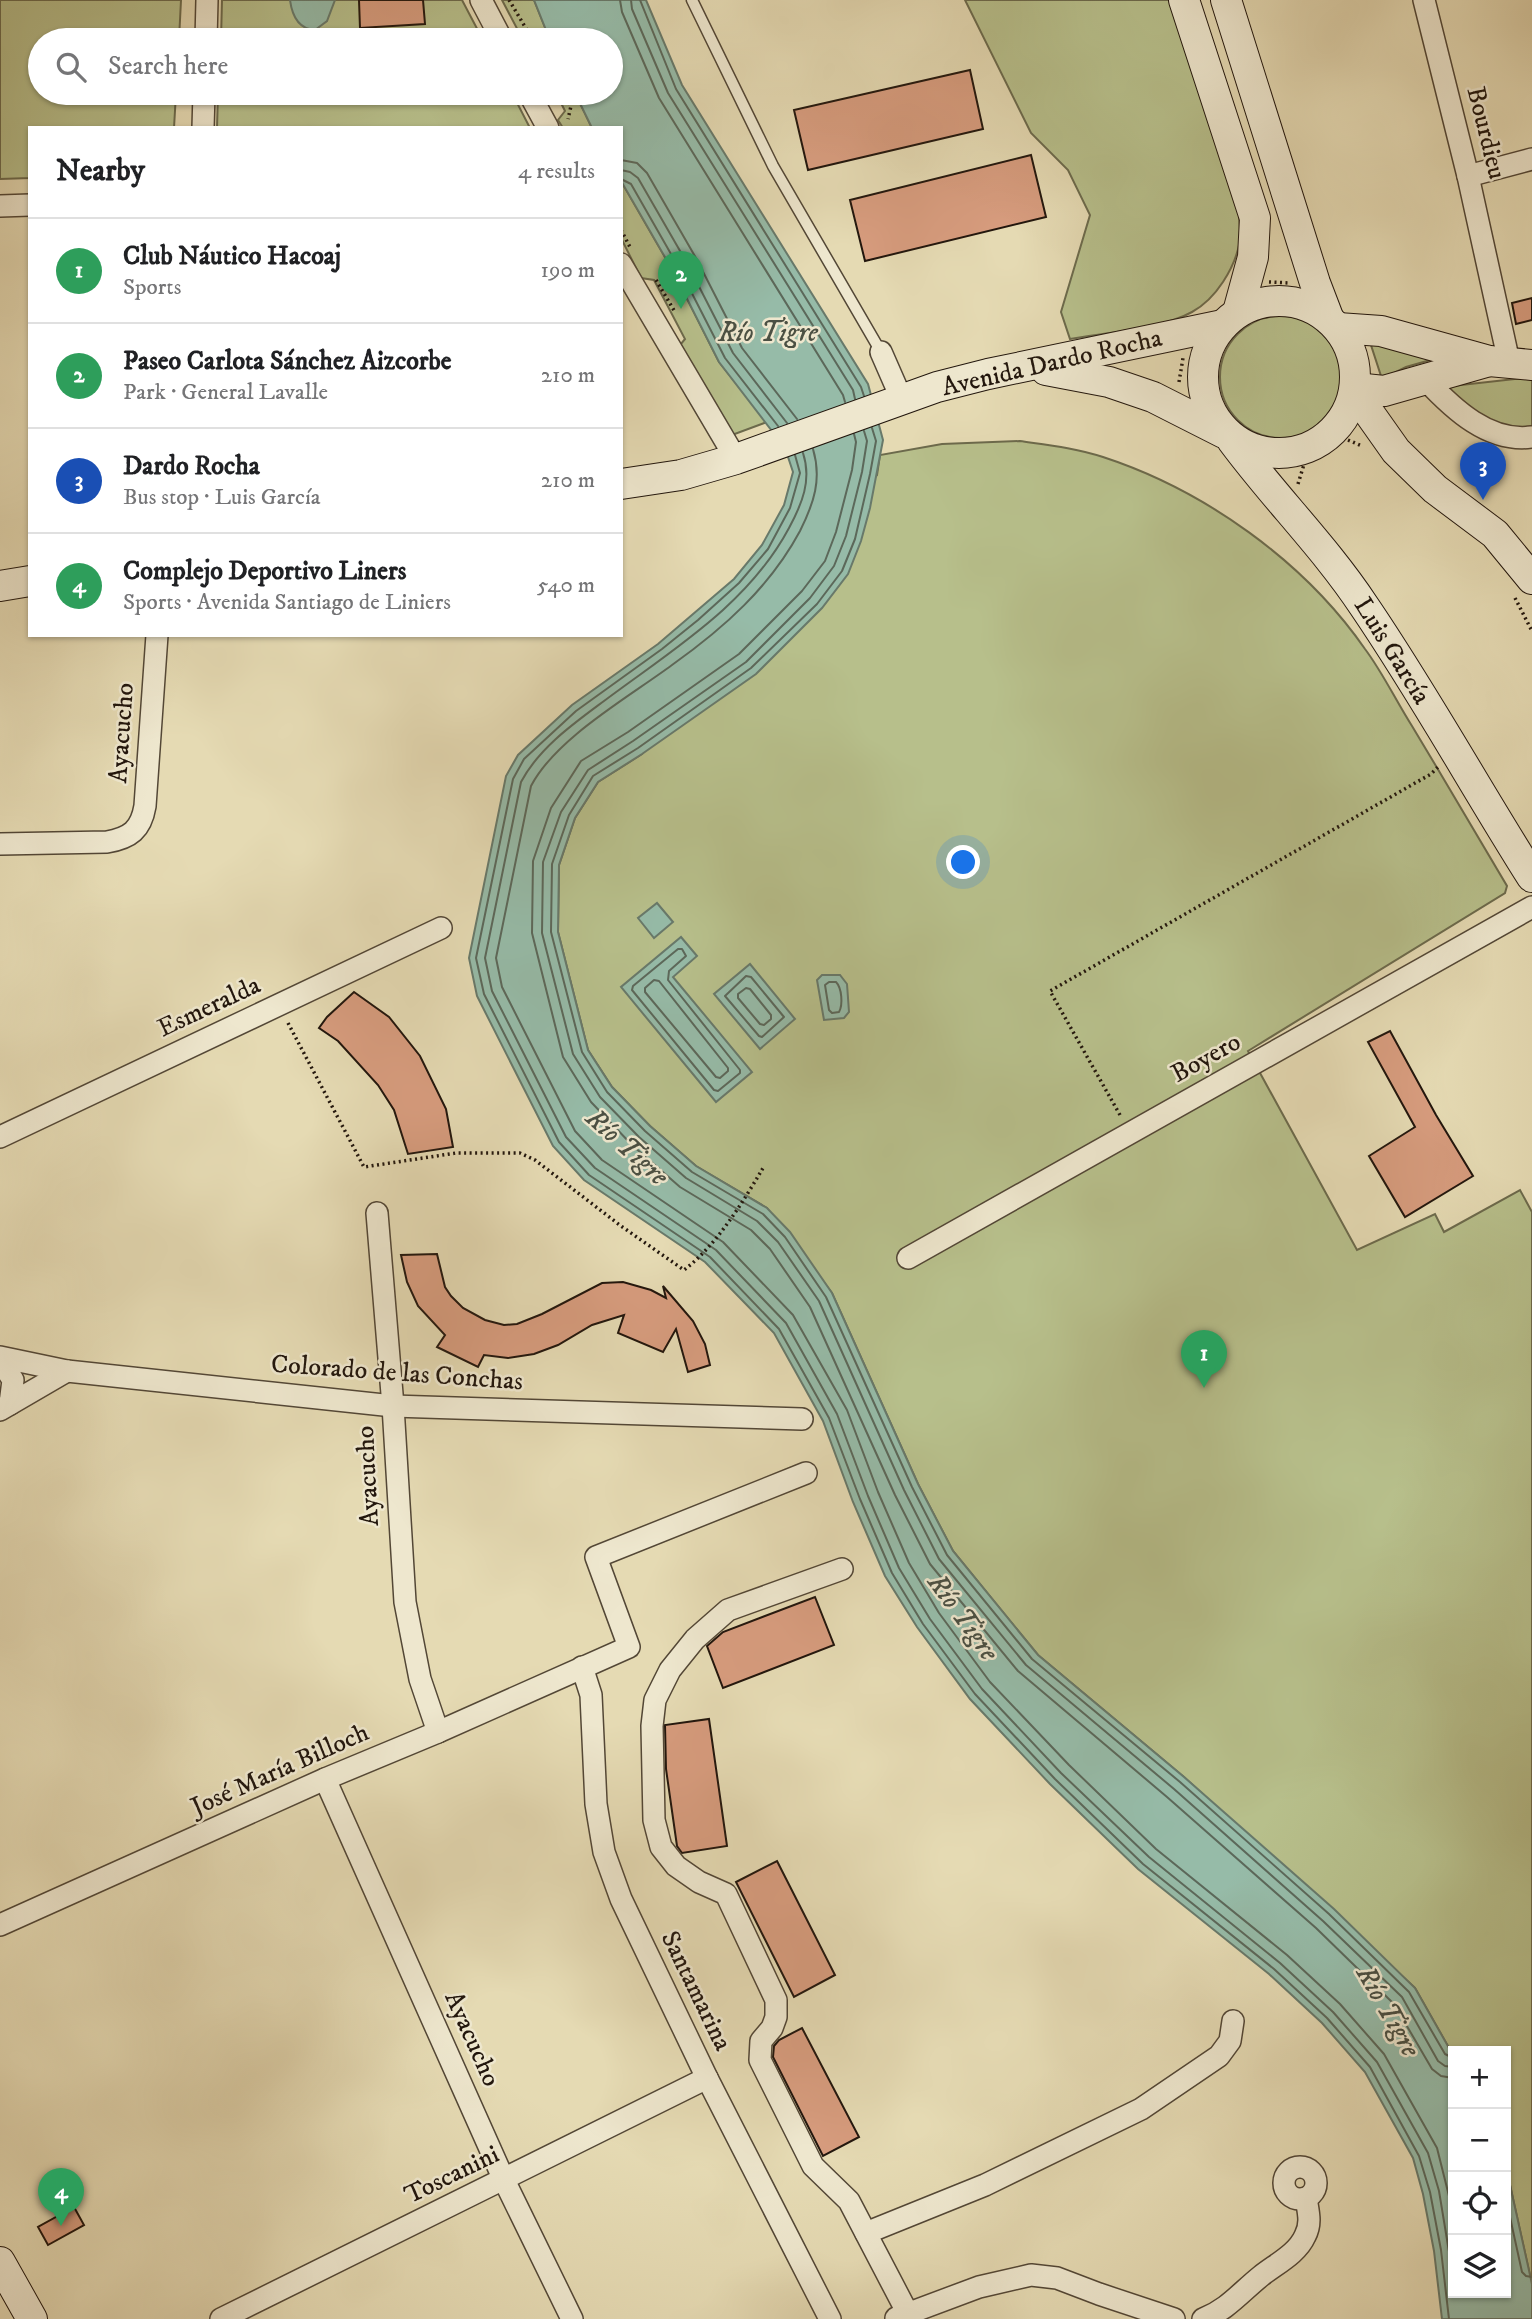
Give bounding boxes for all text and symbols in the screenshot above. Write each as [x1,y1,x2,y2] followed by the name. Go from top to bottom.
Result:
[28,28,623,105] search box
[52,48,90,86] icon: search
[108,50,228,83] text: Search here
[1459,83,1513,183] street label: Bourdieu
[56,153,145,190] text: Nearby
[518,157,595,186] text: 4 results
[123,240,341,273] text: Club Náutico Hacoaj
[658,251,704,309] pin: 2
[75,256,83,285] text: 1
[541,256,595,285] text: 190 m
[123,273,181,302] text: Sports
[717,315,819,350] water label: Río Tigre
[939,322,1165,404] street label: Avenida Dardo Rocha
[123,345,451,378] text: Paseo Carlota Sánchez Aizcorbe
[73,361,85,390] text: 2
[541,361,595,390] text: 210 m
[123,378,328,407] text: Park · General Lavalle
[1460,442,1506,500] pin: 3
[123,450,260,483] text: Dardo Rocha
[75,466,83,495] text: 3
[541,466,595,495] text: 210 m
[123,483,321,512] text: Bus stop · Luis García
[123,555,406,588] text: Complejo Deportivo Liners
[72,571,86,600] text: 4
[537,571,595,600] text: 540 m
[123,588,451,617] text: Sports · Avenida Santiago de Liniers
[1346,591,1438,711] street label: Luis García
[102,682,142,784] street label: Ayacucho
[946,845,980,879] your location
[152,969,266,1045] street label: Esmeralda
[1165,1026,1247,1090] street label: Boyero
[577,1100,677,1194] water label: Río Tigre
[1181,1330,1227,1388] pin: 1
[270,1348,524,1398] street label: Colorado de las Conchas
[349,1425,387,1527] street label: Ayacucho
[919,1566,1007,1669] water label: Río Tigre
[184,1716,374,1825] street label: José María Billoch
[653,1926,739,2056] street label: Santamarina
[1347,1958,1429,2064] water label: Río Tigre
[436,1986,508,2092] street label: Ayacucho
[1448,2046,1511,2298] map controls
[1448,2046,1511,2109] button: +
[1448,2109,1511,2172] button: −
[399,2138,505,2212] street label: Toscanini
[38,2168,84,2226] pin: 4
[1448,2172,1511,2235] button: locate
[1448,2235,1511,2298] button: layers

